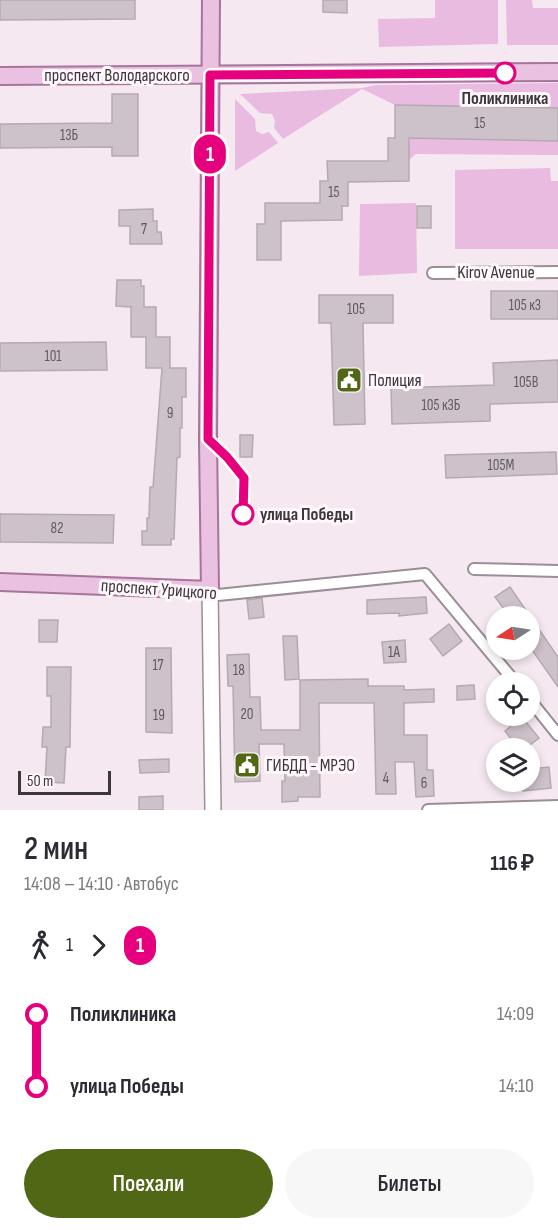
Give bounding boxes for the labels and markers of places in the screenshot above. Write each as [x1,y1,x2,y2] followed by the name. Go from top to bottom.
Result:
[494,62,516,84] marker: Поликлиника
[462,88,548,109] place label: Поликлиника
[334,365,364,395] public building icon: Полиция
[368,370,422,391] place label: Полиция
[232,503,254,525] marker: улица Победы
[260,504,353,525] place label: улица Победы
[232,750,262,780] public building icon: ГИБДД - МРЭО
[266,755,355,776] place label: ГИБДД - МРЭО

